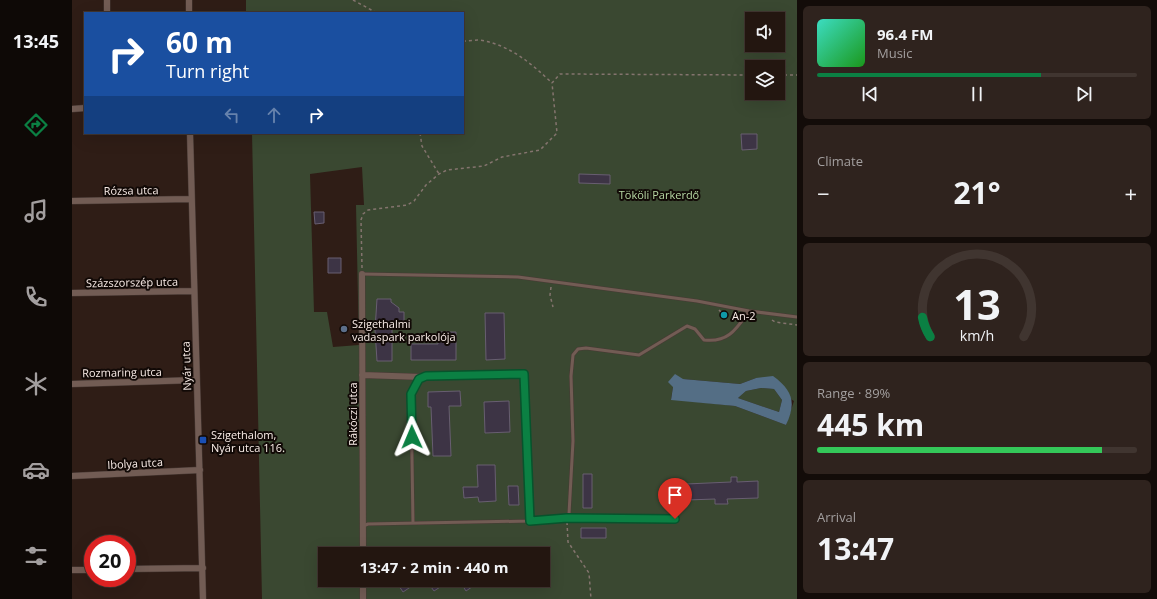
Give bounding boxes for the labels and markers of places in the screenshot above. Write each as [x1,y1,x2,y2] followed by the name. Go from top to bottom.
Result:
[732,308,756,323] place label: An-2
[719,310,729,320] marker: An-2
[352,316,456,344] place label: Szigethalmi vadaspark parkolója
[339,324,349,334] marker: Szigethalmi vadaspark parkolója
[211,427,285,455] place label: Szigethalom, Nyár utca 116.
[198,435,208,445] marker: Szigethalom, Nyár utca 116.
[658,478,692,519] pin

